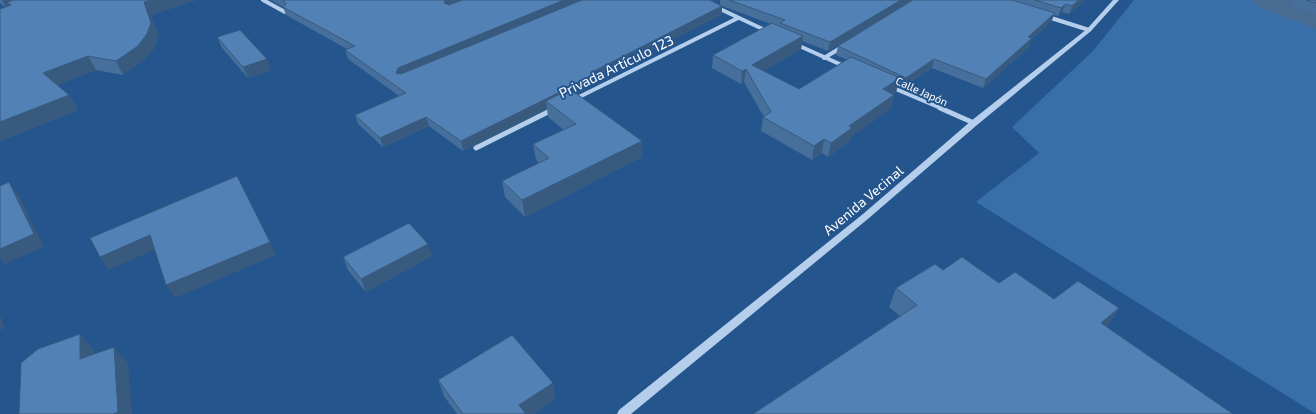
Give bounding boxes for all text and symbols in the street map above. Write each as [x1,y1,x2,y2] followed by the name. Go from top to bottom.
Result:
[556,31,676,101] street label: Privada Artículo 123
[894,74,950,108] street label: Calle Japón
[820,161,907,238] street label: Avenida Vecinal

